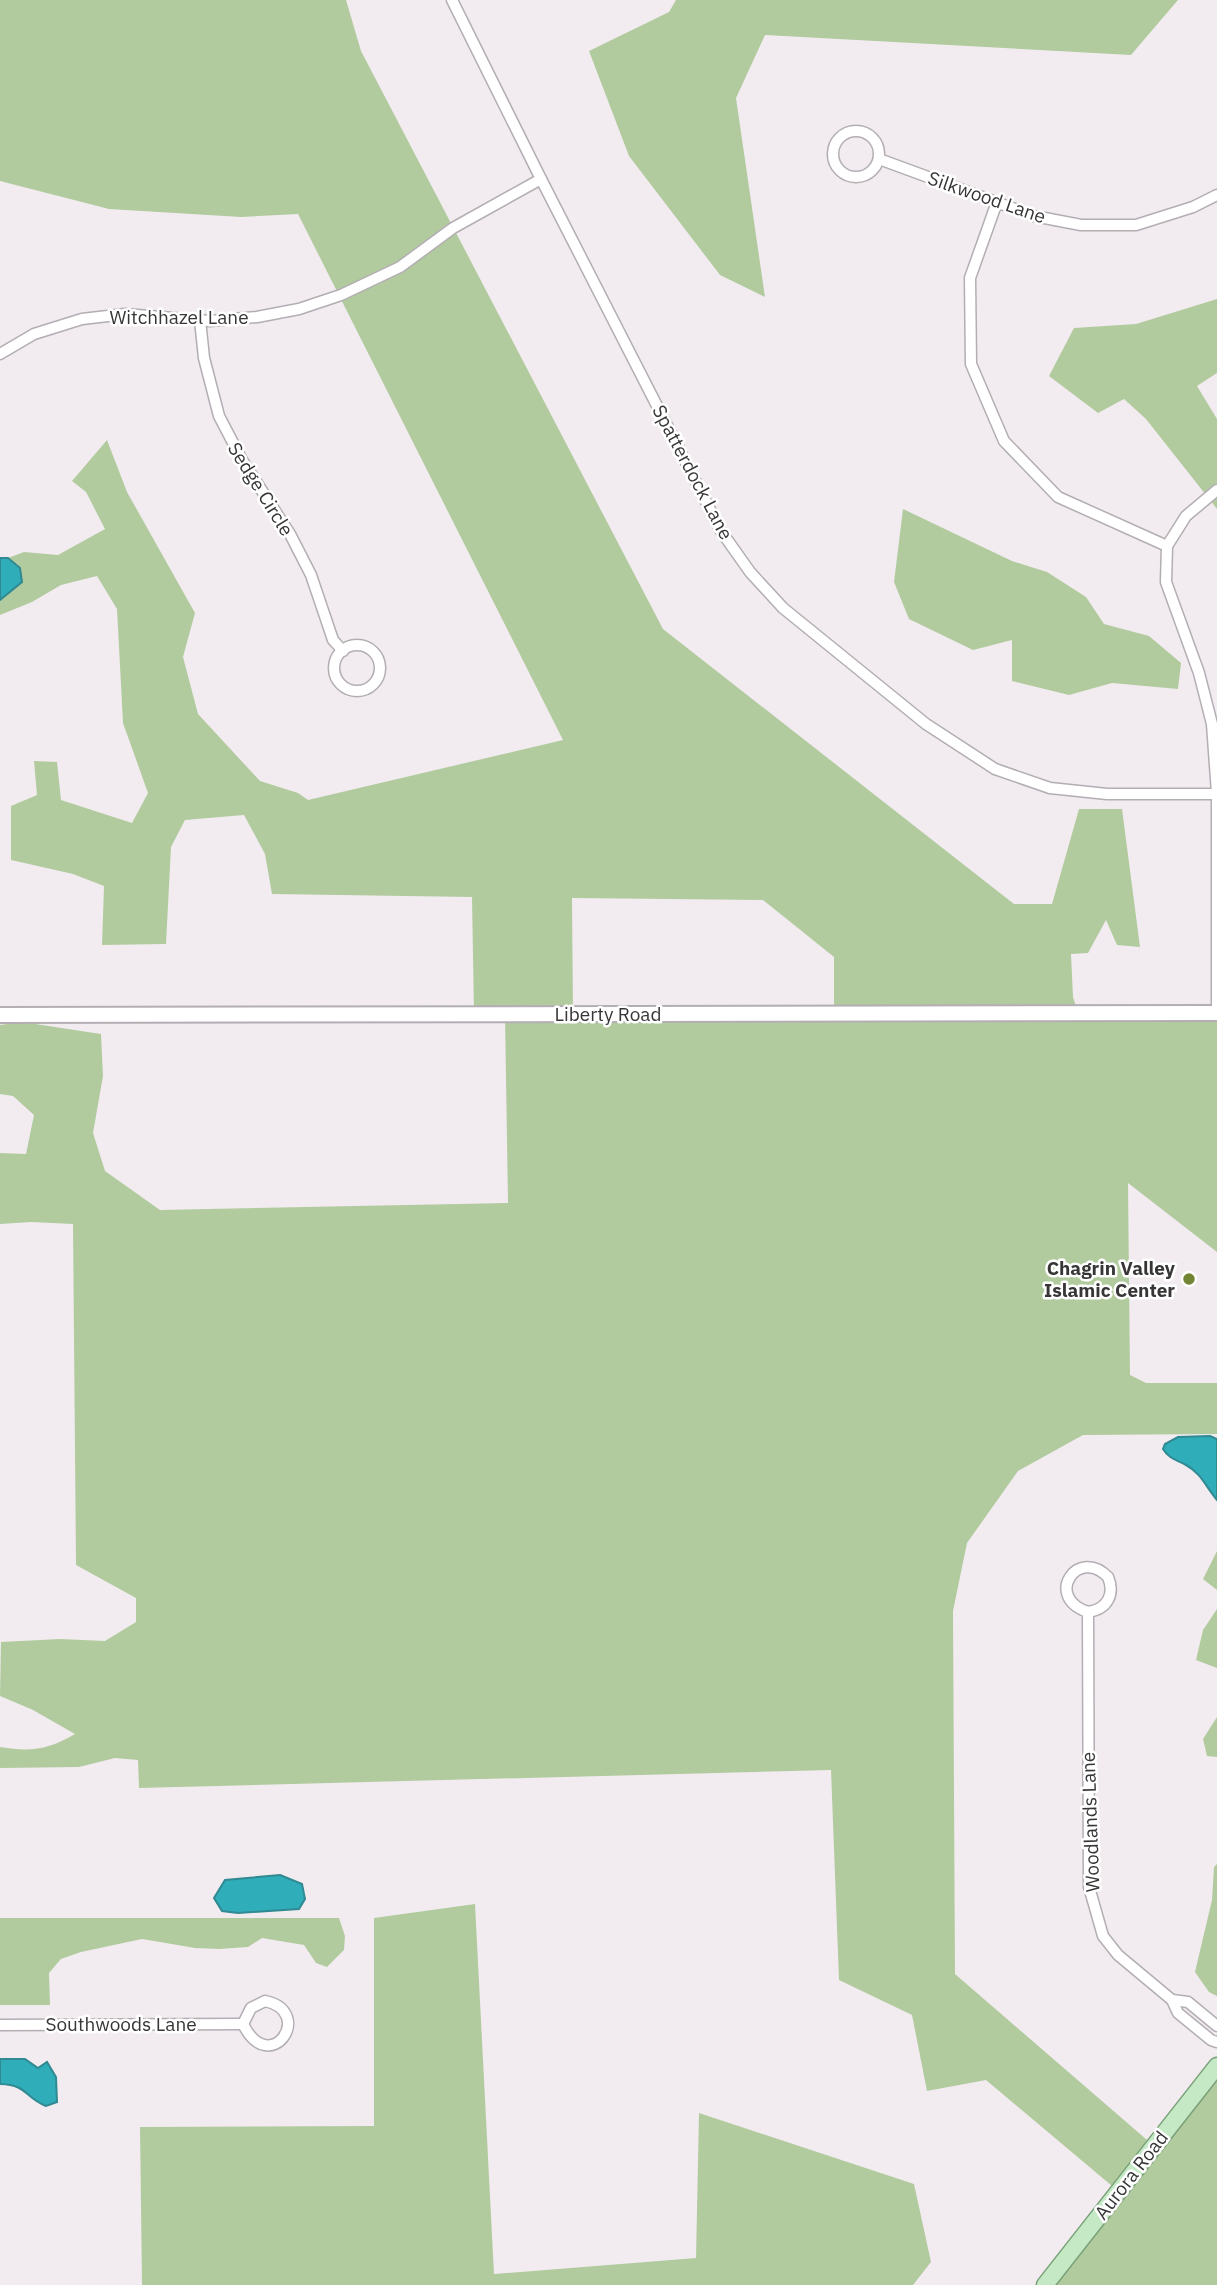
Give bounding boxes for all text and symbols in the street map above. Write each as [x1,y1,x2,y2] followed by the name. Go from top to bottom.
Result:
[925,166,1049,228] street label: Silkwood Lane
[109,305,249,329] street label: Witchhazel Lane
[647,401,739,543] street label: Spatterdock Lane
[223,438,299,540] street label: Sedge Circle
[554,1002,662,1026] street label: Liberty Road
[1044,1256,1176,1302] place label: Chagrin Valley Islamic Center
[1181,1271,1197,1287] marker: Chagrin Valley Islamic Center
[1076,1751,1104,1893] street label: Woodlands Lane
[45,2012,197,2036] street label: Southwoods Lane
[1089,2126,1173,2224] street label: Aurora Road

